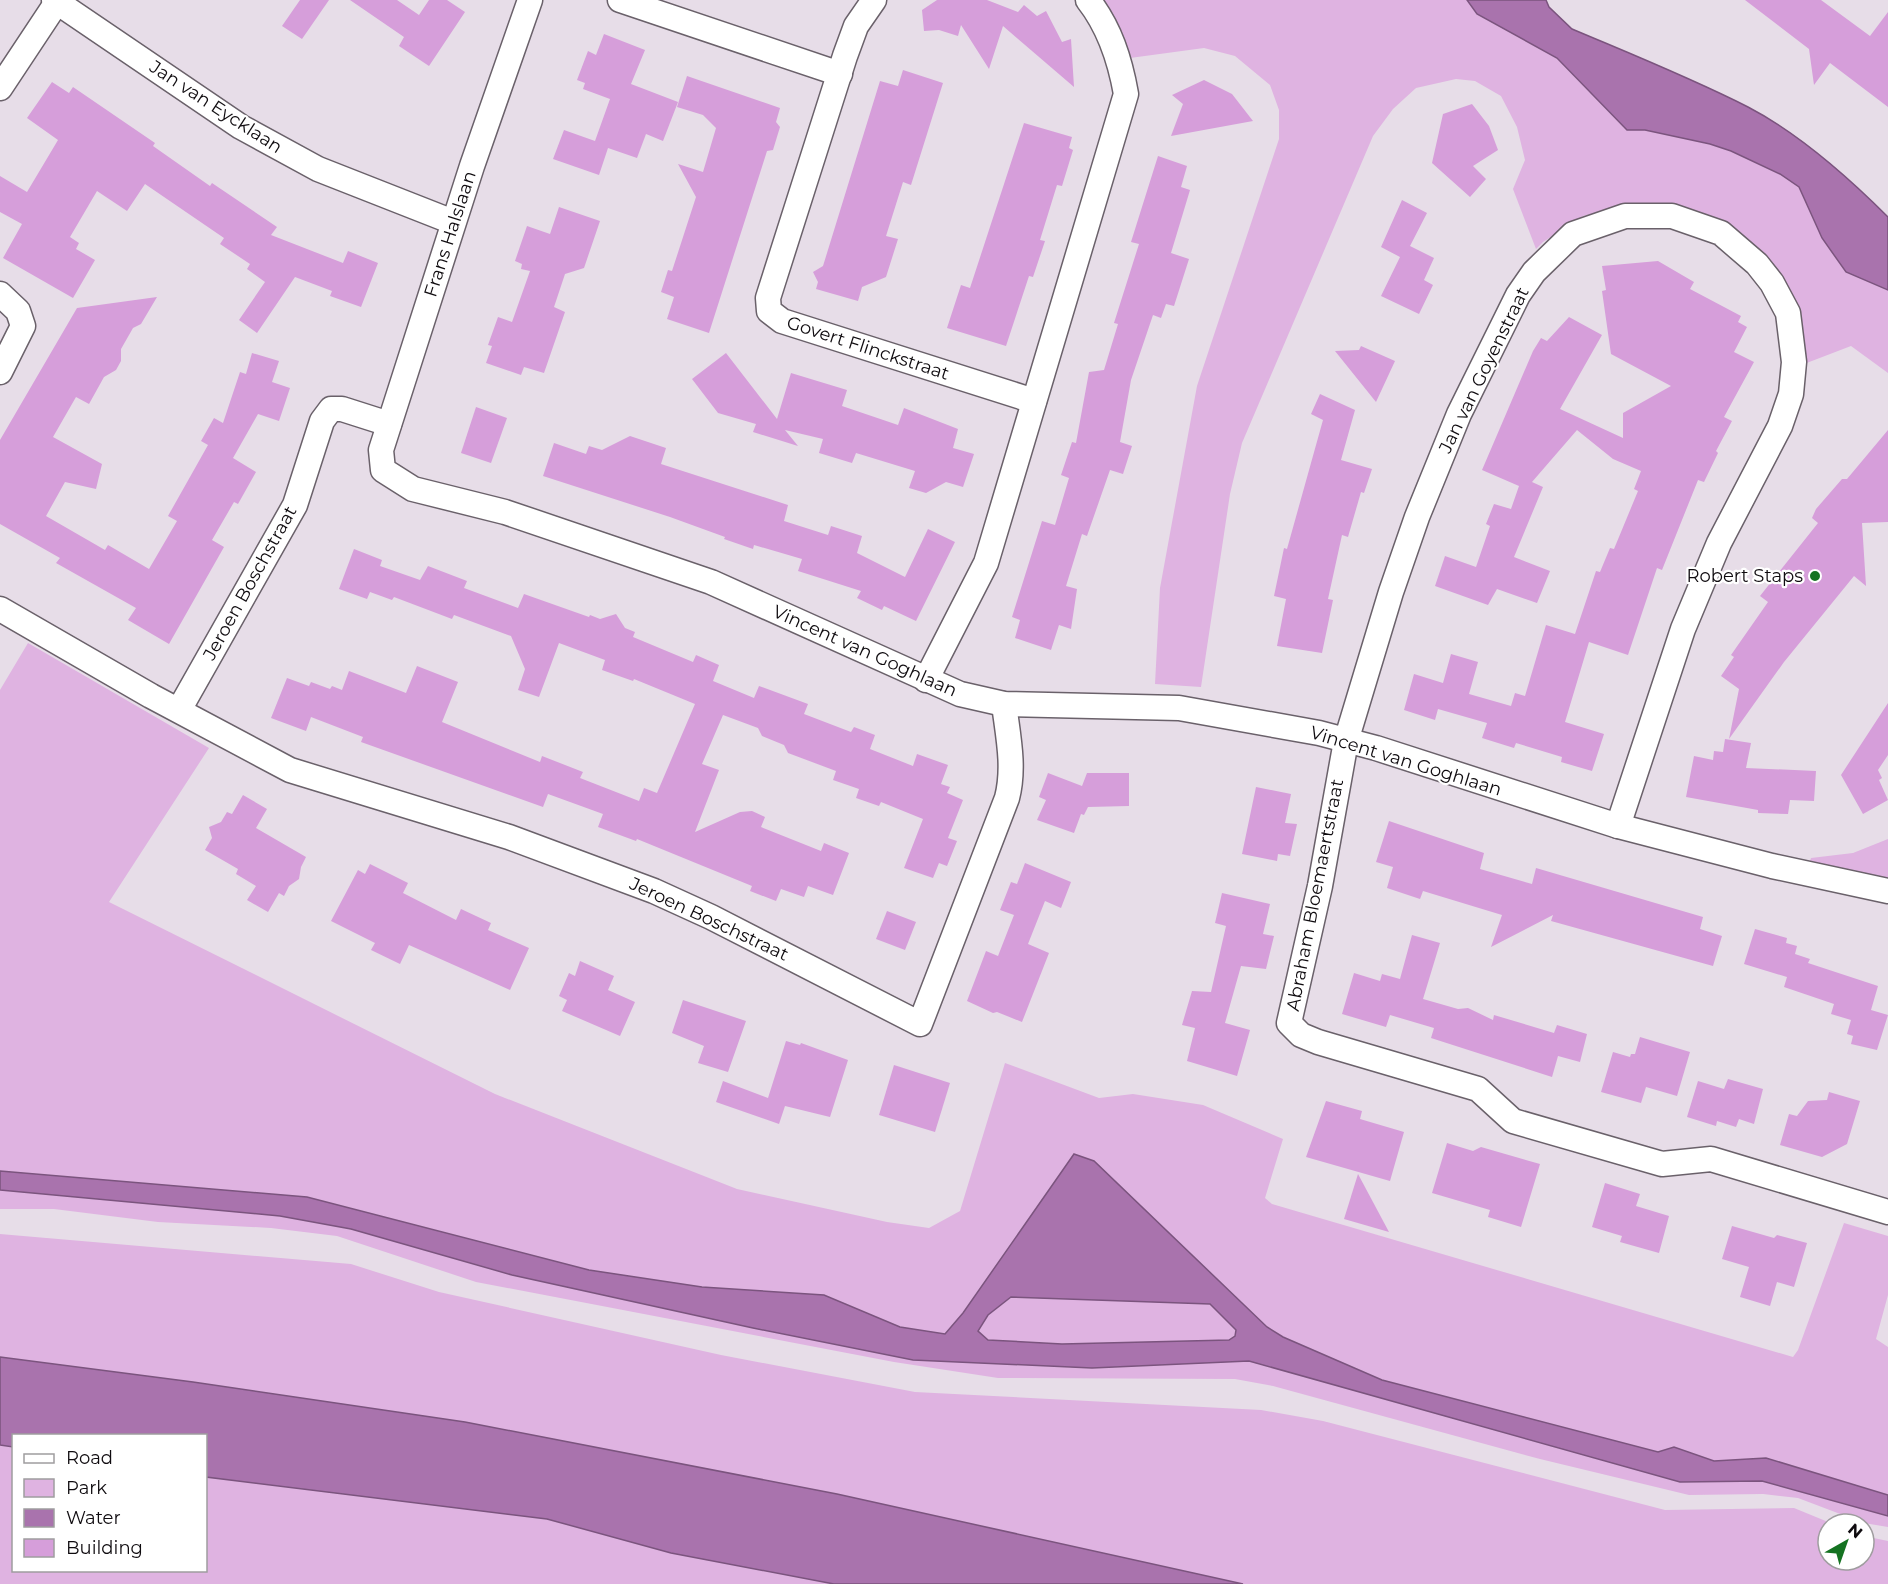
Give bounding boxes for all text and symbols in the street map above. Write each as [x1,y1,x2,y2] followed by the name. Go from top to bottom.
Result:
[145,55,287,158] street label: Jan van Eycklaan
[419,168,481,300] street label: Frans Halslaan
[1434,283,1534,458] street label: Jan van Goyenstraat
[784,311,952,385] street label: Govert Flinckstraat
[198,502,302,665] street label: Jeroen Boschstraat
[1686,565,1803,587] place label: Robert Staps
[1808,569,1822,583] marker: Robert Staps
[770,600,960,702] street label: Vincent van Goghlaan
[1308,721,1504,801] street label: Vincent van Goghlaan
[1282,777,1348,1013] street label: Abraham Bloemaertstraat
[625,872,792,965] street label: Jeroen Boschstraat
[12,1434,207,1572] legend
[66,1447,113,1469] text: Road
[66,1477,107,1499] text: Park
[66,1507,121,1529] text: Water
[1816,1512,1876,1572] north arrow
[1844,1519,1866,1542] text: N
[66,1537,143,1559] text: Building

